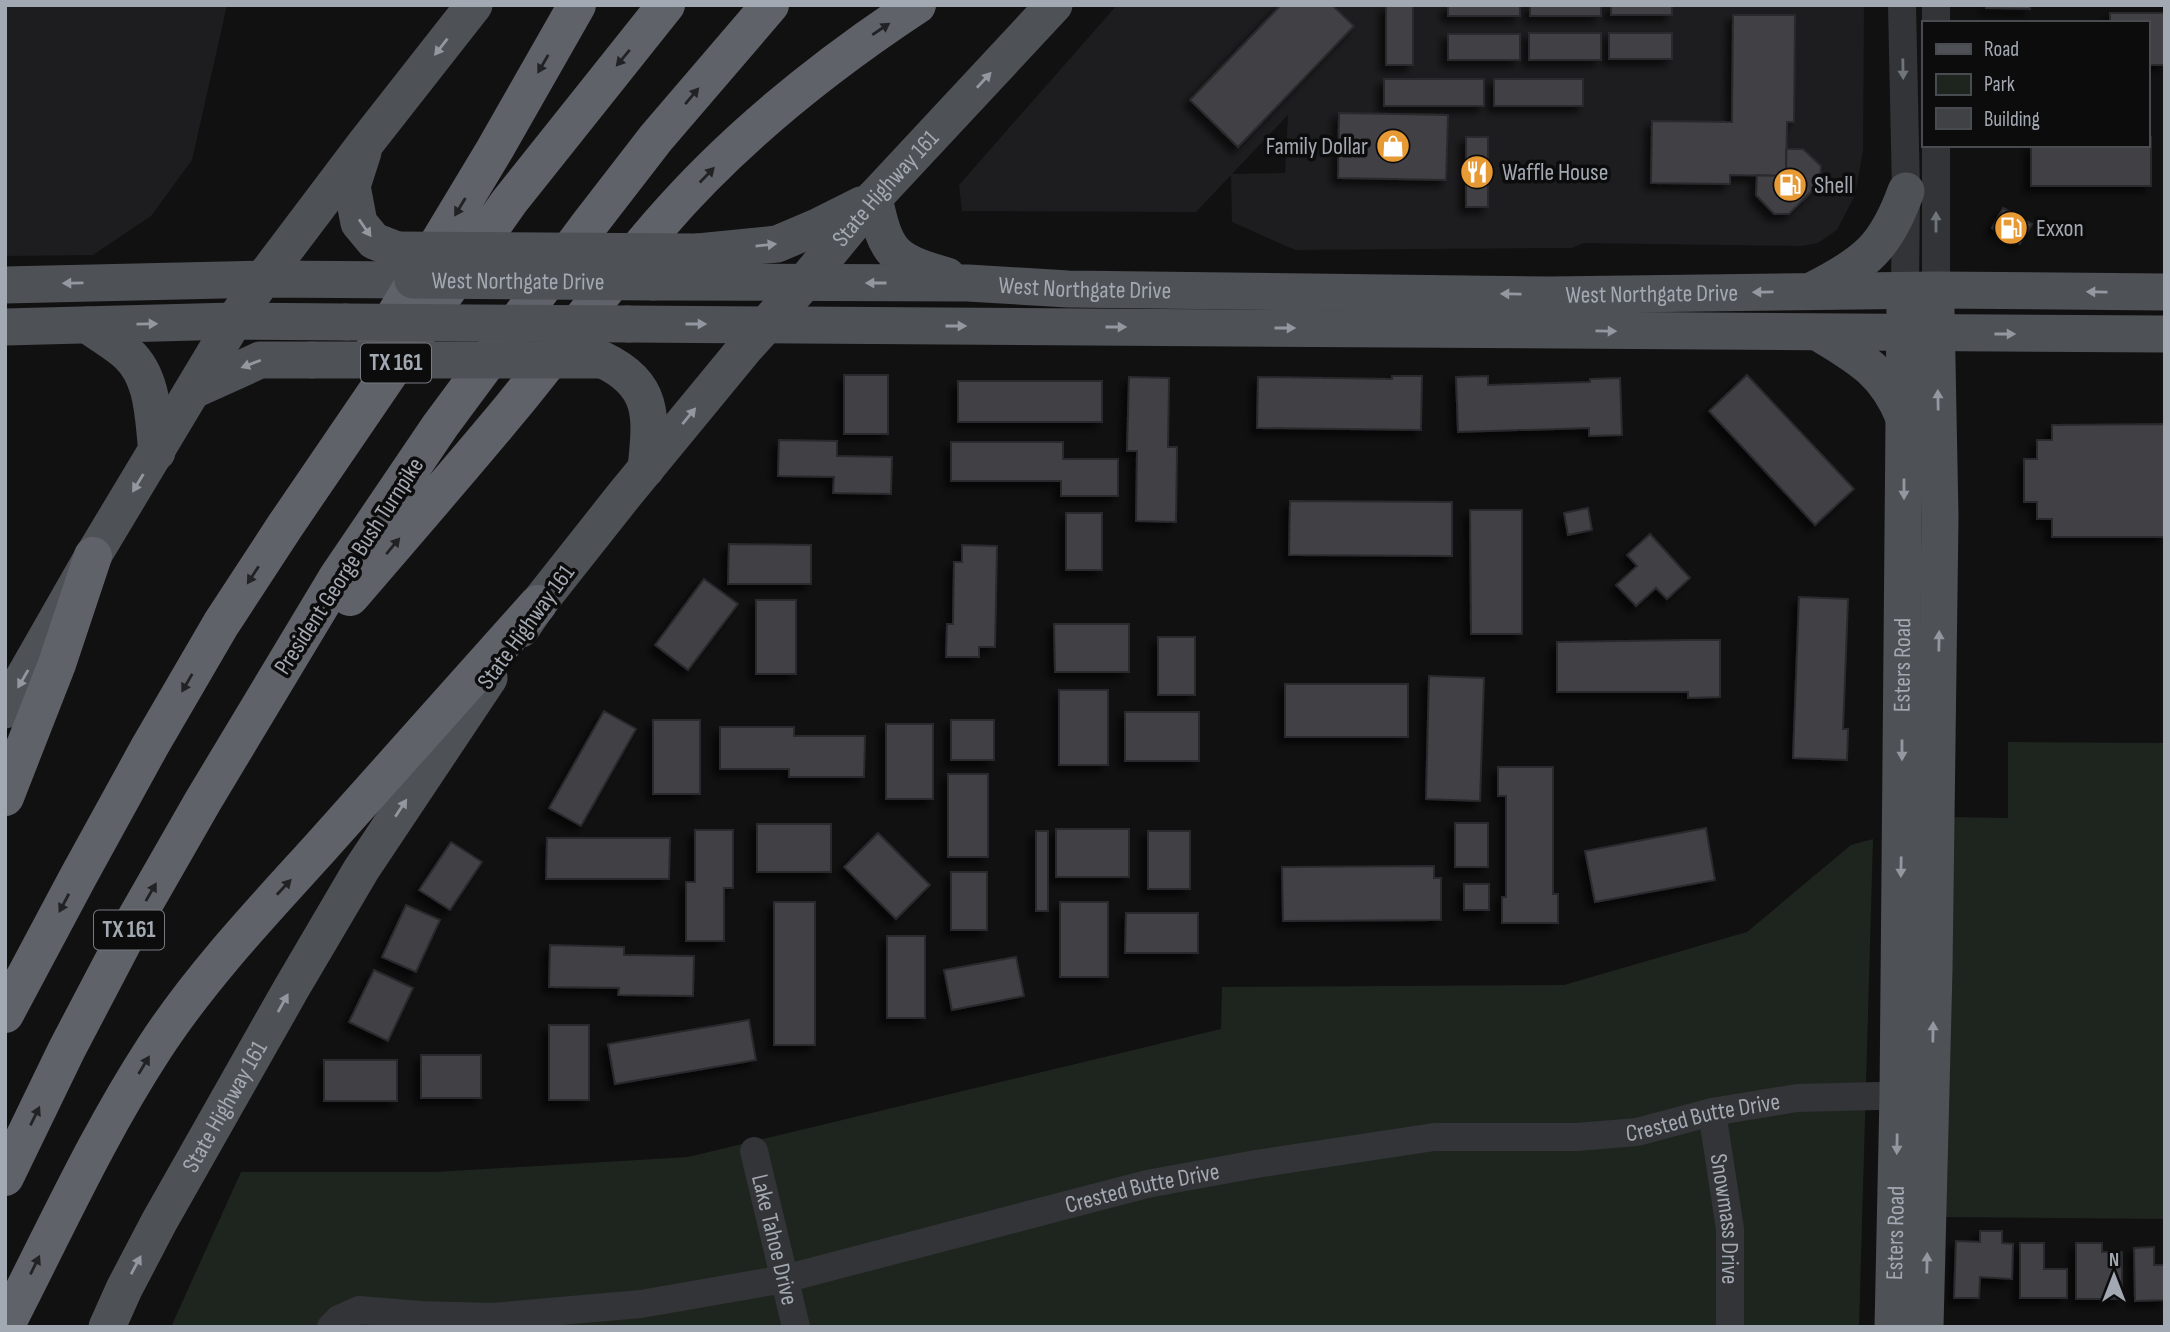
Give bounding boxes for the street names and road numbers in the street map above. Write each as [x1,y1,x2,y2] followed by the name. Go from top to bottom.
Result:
[826,123,945,252] street label: State Highway 161
[432,266,604,296] street label: West Northgate Drive
[998,270,1171,305] street label: West Northgate Drive
[1565,278,1738,309] street label: West Northgate Drive
[361,344,431,382] road number: TX 161
[268,452,430,680] street label: President George Bush Turnpike
[471,559,581,695] street label: State Highway 161
[1887,618,1917,712] street label: Esters Road
[94,911,164,950] road number: TX 161
[176,1035,273,1177] street label: State Highway 161
[1625,1087,1782,1147] street label: Crested Butte Drive
[1704,1152,1745,1284] street label: Snowmass Drive
[1062,1157,1222,1219] street label: Crested Butte Drive
[746,1171,805,1308] street label: Lake Tahoe Drive
[1880,1186,1911,1280] street label: Esters Road

